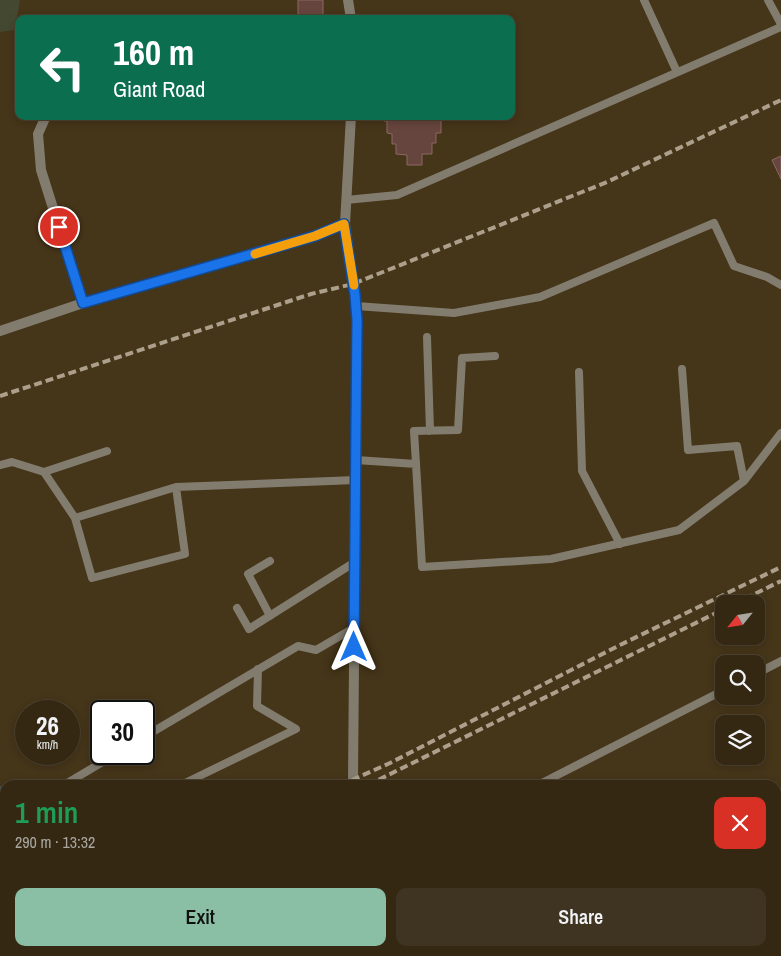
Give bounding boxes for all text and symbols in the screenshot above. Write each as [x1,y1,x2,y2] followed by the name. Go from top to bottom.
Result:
[113,29,194,76] text: 160 m
[30,35,95,100] icon: left
[113,74,205,104] text: Giant Road
[38,206,80,248] pin
[45,213,73,241] icon: arrive
[715,595,765,645] north arrow
[715,595,765,765] map controls
[327,620,379,672] position arrow
[715,655,765,705] button: search
[90,700,155,765] speed limit sign: 30
[36,709,59,743] text: 26
[715,715,765,765] button: layers
[37,737,58,753] text: km/h
[15,792,78,832] text: 1 min
[714,797,766,849] button: close
[15,831,95,853] text: 290 m · 13:32
[15,888,386,946] button: Exit
[396,888,766,946] button: Share

